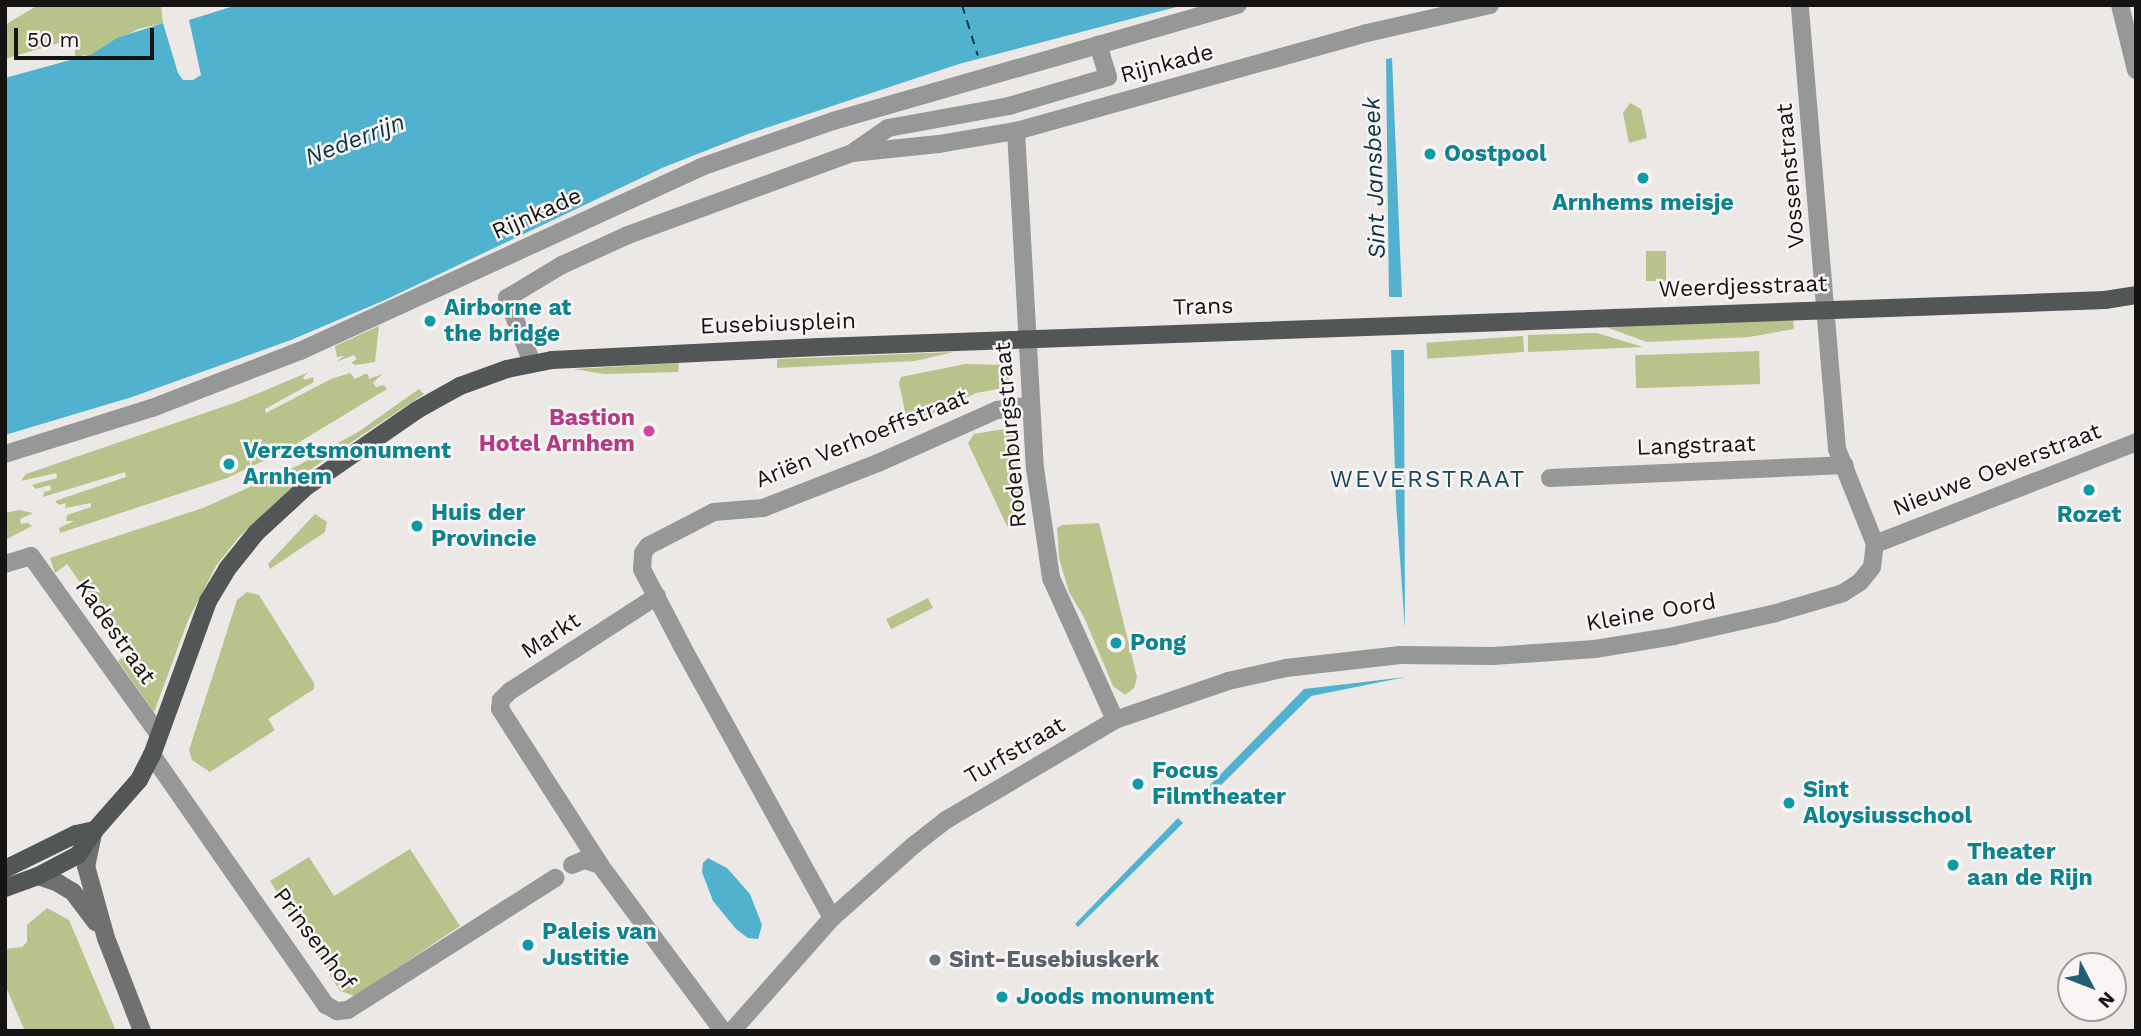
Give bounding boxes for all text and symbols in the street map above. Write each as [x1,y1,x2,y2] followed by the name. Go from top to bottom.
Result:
[18,14,158,58] scale bar
[27,27,79,52] text: 50 m
[1117,38,1217,90] street label: Rijnkade
[1358,96,1392,260] water label: Sint Jansbeek
[1771,102,1811,250] street label: Vossenstraat
[301,108,409,172] water label: Nederrijn
[1444,140,1547,168] place label: Oostpool
[1422,146,1438,162] marker: Oostpool
[1635,170,1651,186] marker: Arnhems meisje
[488,182,586,246] street label: Rijnkade
[1552,189,1734,217] place label: Arnhems meisje
[1658,270,1828,304] street label: Weerdjesstraat
[1172,292,1234,322] street label: Trans
[444,294,571,348] place label: Airborne at the bridge
[700,307,856,341] street label: Eusebiusplein
[422,313,438,329] marker: Airborne at the bridge
[989,341,1033,529] street label: Rodenburgstraat
[751,384,973,494] street label: Ariën Verhoeffstraat
[478,404,635,458] place label: Bastion Hotel Arnhem
[1889,418,2105,522] street label: Nieuwe Oeverstraat
[641,423,657,439] marker: Bastion Hotel Arnhem
[1636,430,1756,462] street label: Langstraat
[243,437,451,491] place label: Verzetsmonument Arnhem
[221,456,237,472] marker: Verzetsmonument Arnhem
[1331,466,1525,494] district label: WEVERSTRAAT
[2081,482,2097,498] marker: Rozet
[431,499,537,553] place label: Huis der Provincie
[2057,501,2121,529] place label: Rozet
[409,518,425,534] marker: Huis der Provincie
[69,574,161,690] street label: Kadestraat
[1584,588,1718,638] street label: Kleine Oord
[516,607,586,665] street label: Markt
[1130,629,1186,657] place label: Pong
[1108,635,1124,651] marker: Pong
[960,711,1070,791] street label: Turfstraat
[1152,757,1286,811] place label: Focus Filmtheater
[1130,776,1146,792] marker: Focus Filmtheater
[1803,776,1972,830] place label: Sint Aloysiusschool
[1781,795,1797,811] marker: Sint Aloysiusschool
[1967,838,2093,892] place label: Theater aan de Rijn
[1945,857,1961,873] marker: Theater aan de Rijn
[267,883,361,995] street label: Prinsenhof
[542,918,657,972] place label: Paleis van Justitie
[520,937,536,953] marker: Paleis van Justitie
[949,946,1159,974] place label: Sint-Eusebiuskerk
[927,952,943,968] marker: Sint-Eusebiuskerk
[2057,952,2127,1022] north arrow
[1016,983,1214,1011] place label: Joods monument
[2093,987,2120,1013] text: N
[994,989,1010,1005] marker: Joods monument

